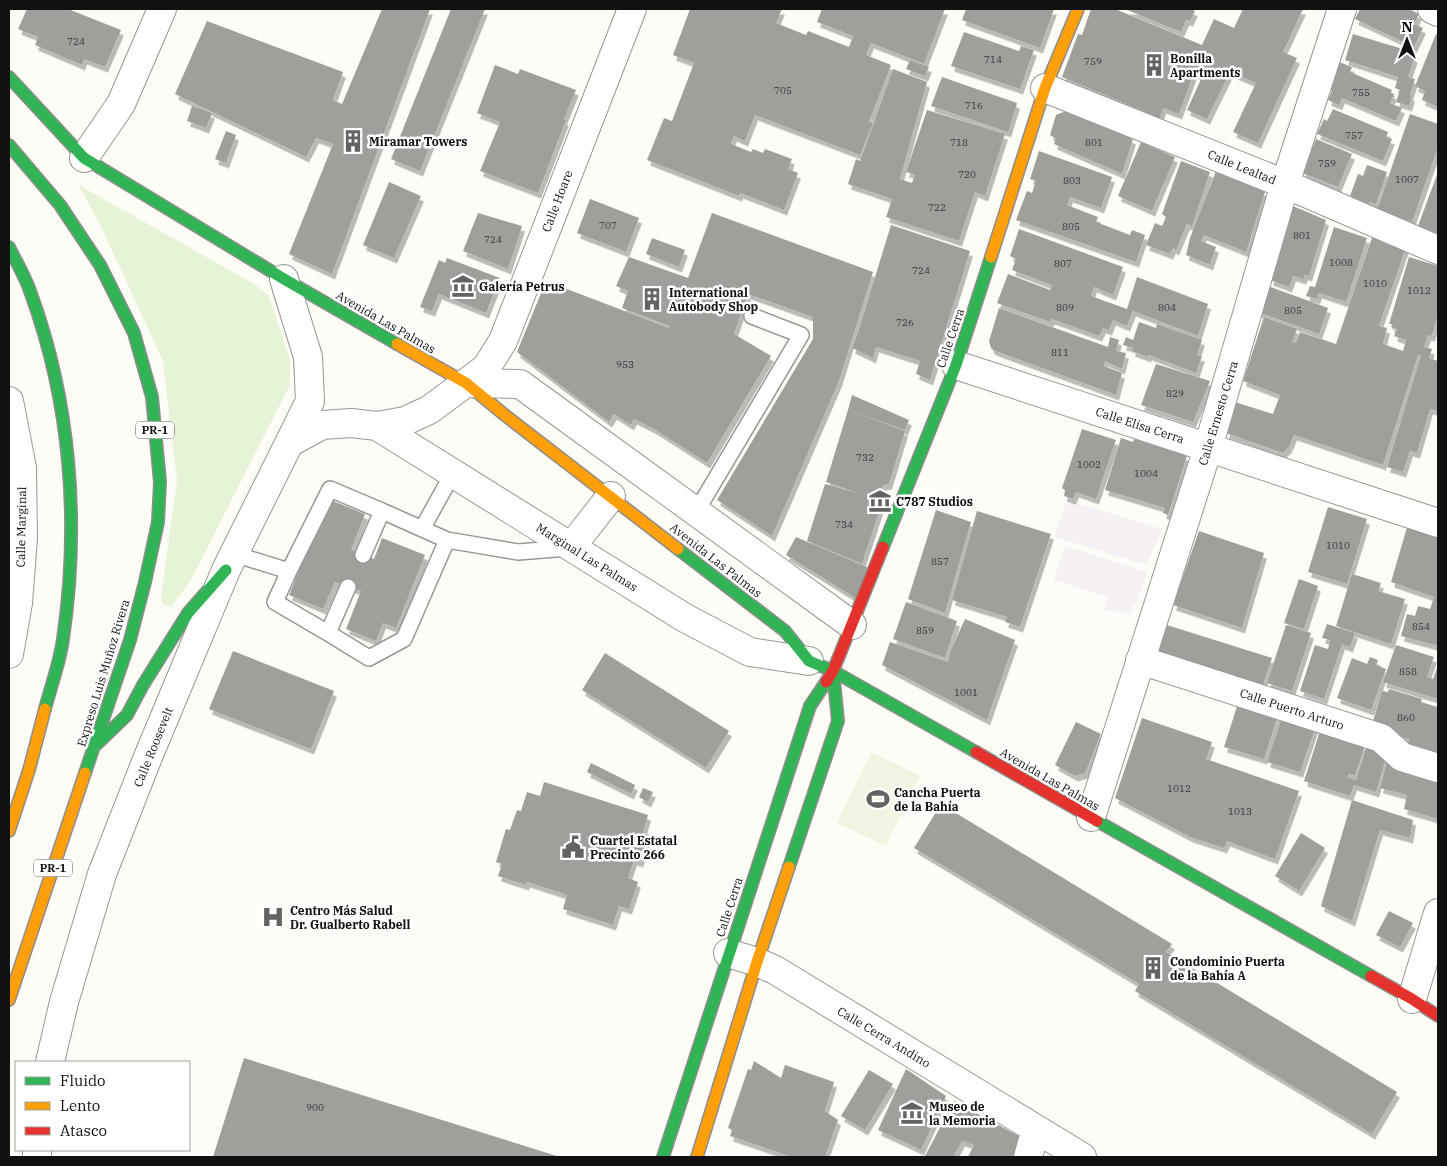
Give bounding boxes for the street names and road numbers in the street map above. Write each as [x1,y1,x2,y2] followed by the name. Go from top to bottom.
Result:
[1206,146,1278,188] street label: Calle Lealtad
[538,168,576,234] street label: Calle Hoare
[334,287,439,357] street label: Avenida Las Palmas
[933,306,967,370] street label: Calle Cerra
[1195,358,1241,467] street label: Calle Ernesto Cerra
[1094,404,1187,447] street label: Calle Elisa Cerra
[136,422,174,438] road number: PR-1
[13,486,29,568] street label: Calle Marginal
[667,519,765,601] street label: Avenida Las Palmas
[533,520,641,594] street label: Marginal Las Palmas
[73,597,133,749] street label: Expreso Luis Muñoz Rivera
[1238,685,1346,733] street label: Calle Puerto Arturo
[130,705,176,789] street label: Calle Roosevelt
[998,744,1103,814] street label: Avenida Las Palmas
[34,860,72,876] road number: PR-1
[712,875,746,939] street label: Calle Cerra
[835,1003,934,1071] street label: Calle Cerra Andino

